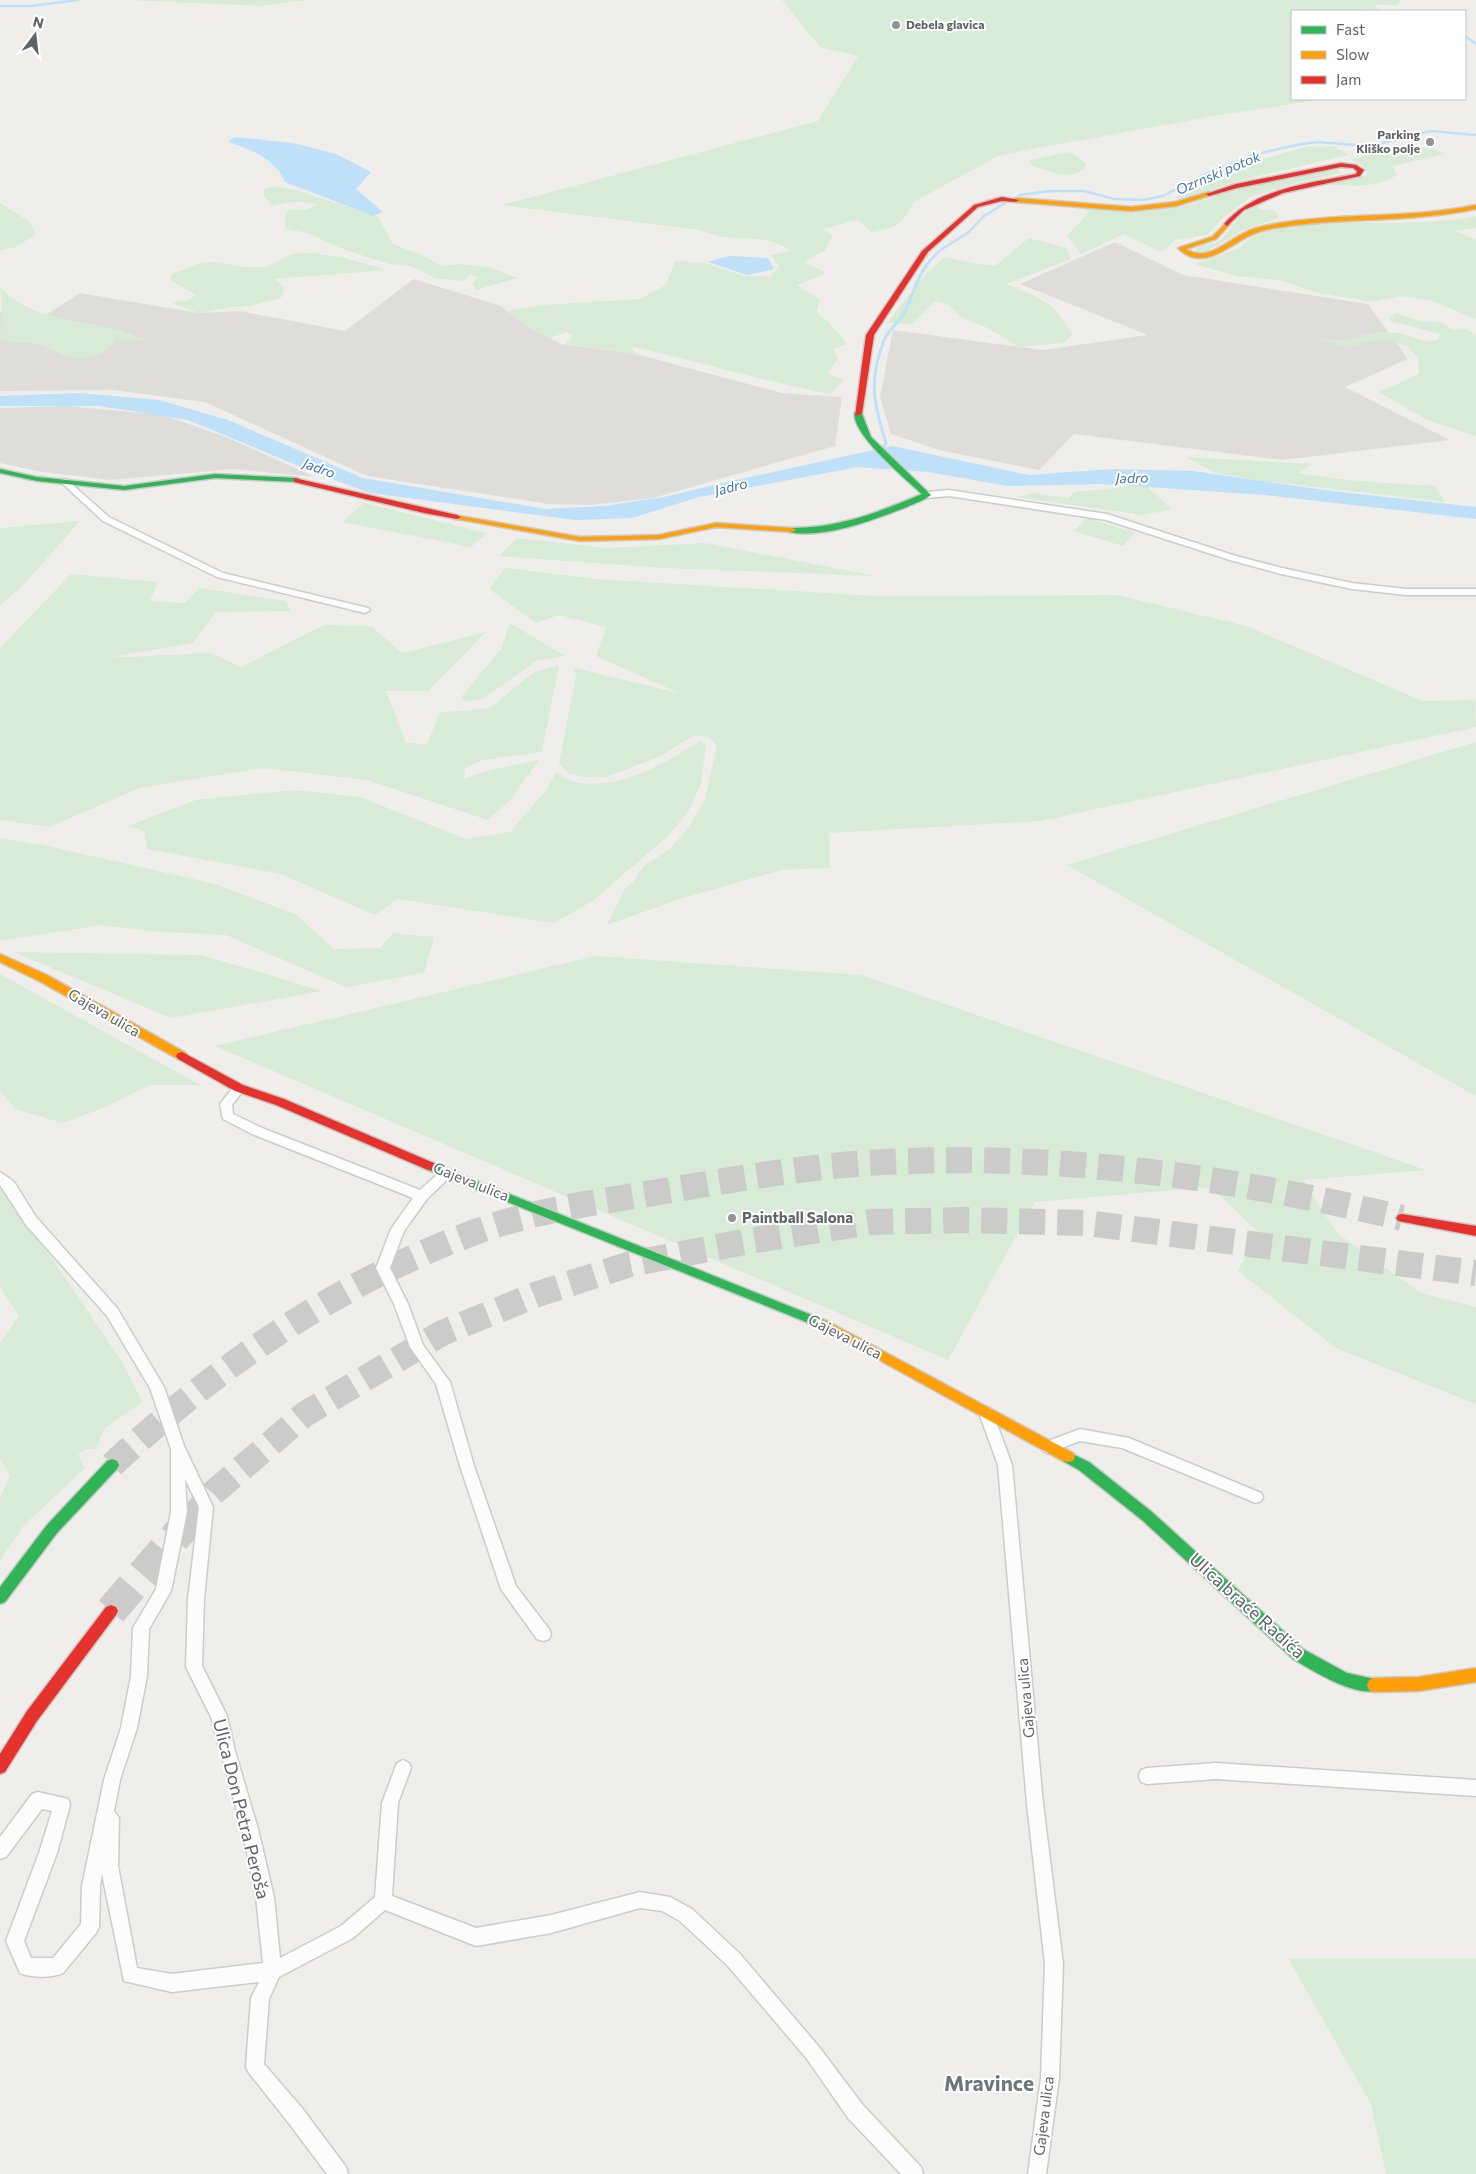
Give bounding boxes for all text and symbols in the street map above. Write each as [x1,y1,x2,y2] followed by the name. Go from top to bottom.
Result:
[10,10,60,60] north arrow
[1291,10,1466,100] legend
[31,12,46,32] text: N
[906,17,984,31] place label: Debela glavica
[890,19,902,31] marker: Debela glavica
[1336,20,1365,38] text: Fast
[1336,45,1369,63] text: Slow
[1336,70,1361,88] text: Jam
[1356,127,1420,155] place label: Parking Kliško polje
[1424,136,1436,148] marker: Parking Kliško polje
[1173,147,1263,198] water label: Ozrnski potok
[299,453,338,481] water label: Jadro
[1113,469,1149,486] water label: Jadro
[711,474,749,499] water label: Jadro
[65,984,144,1040] street label: Gajeva ulica
[431,1158,512,1204] street label: Gajeva ulica
[742,1208,853,1226] place label: Paintball Salona
[726,1212,738,1224] marker: Paintball Salona
[806,1310,885,1362] street label: Gajeva ulica
[1185,1548,1310,1663] street label: Ulica braće Radića
[1013,1657,1037,1739] street label: Gajeva ulica
[209,1716,275,1901] street label: Ulica Don Petra Peroša
[944,2070,1034,2095] district label: Mravince
[1029,2075,1057,2157] street label: Gajeva ulica

